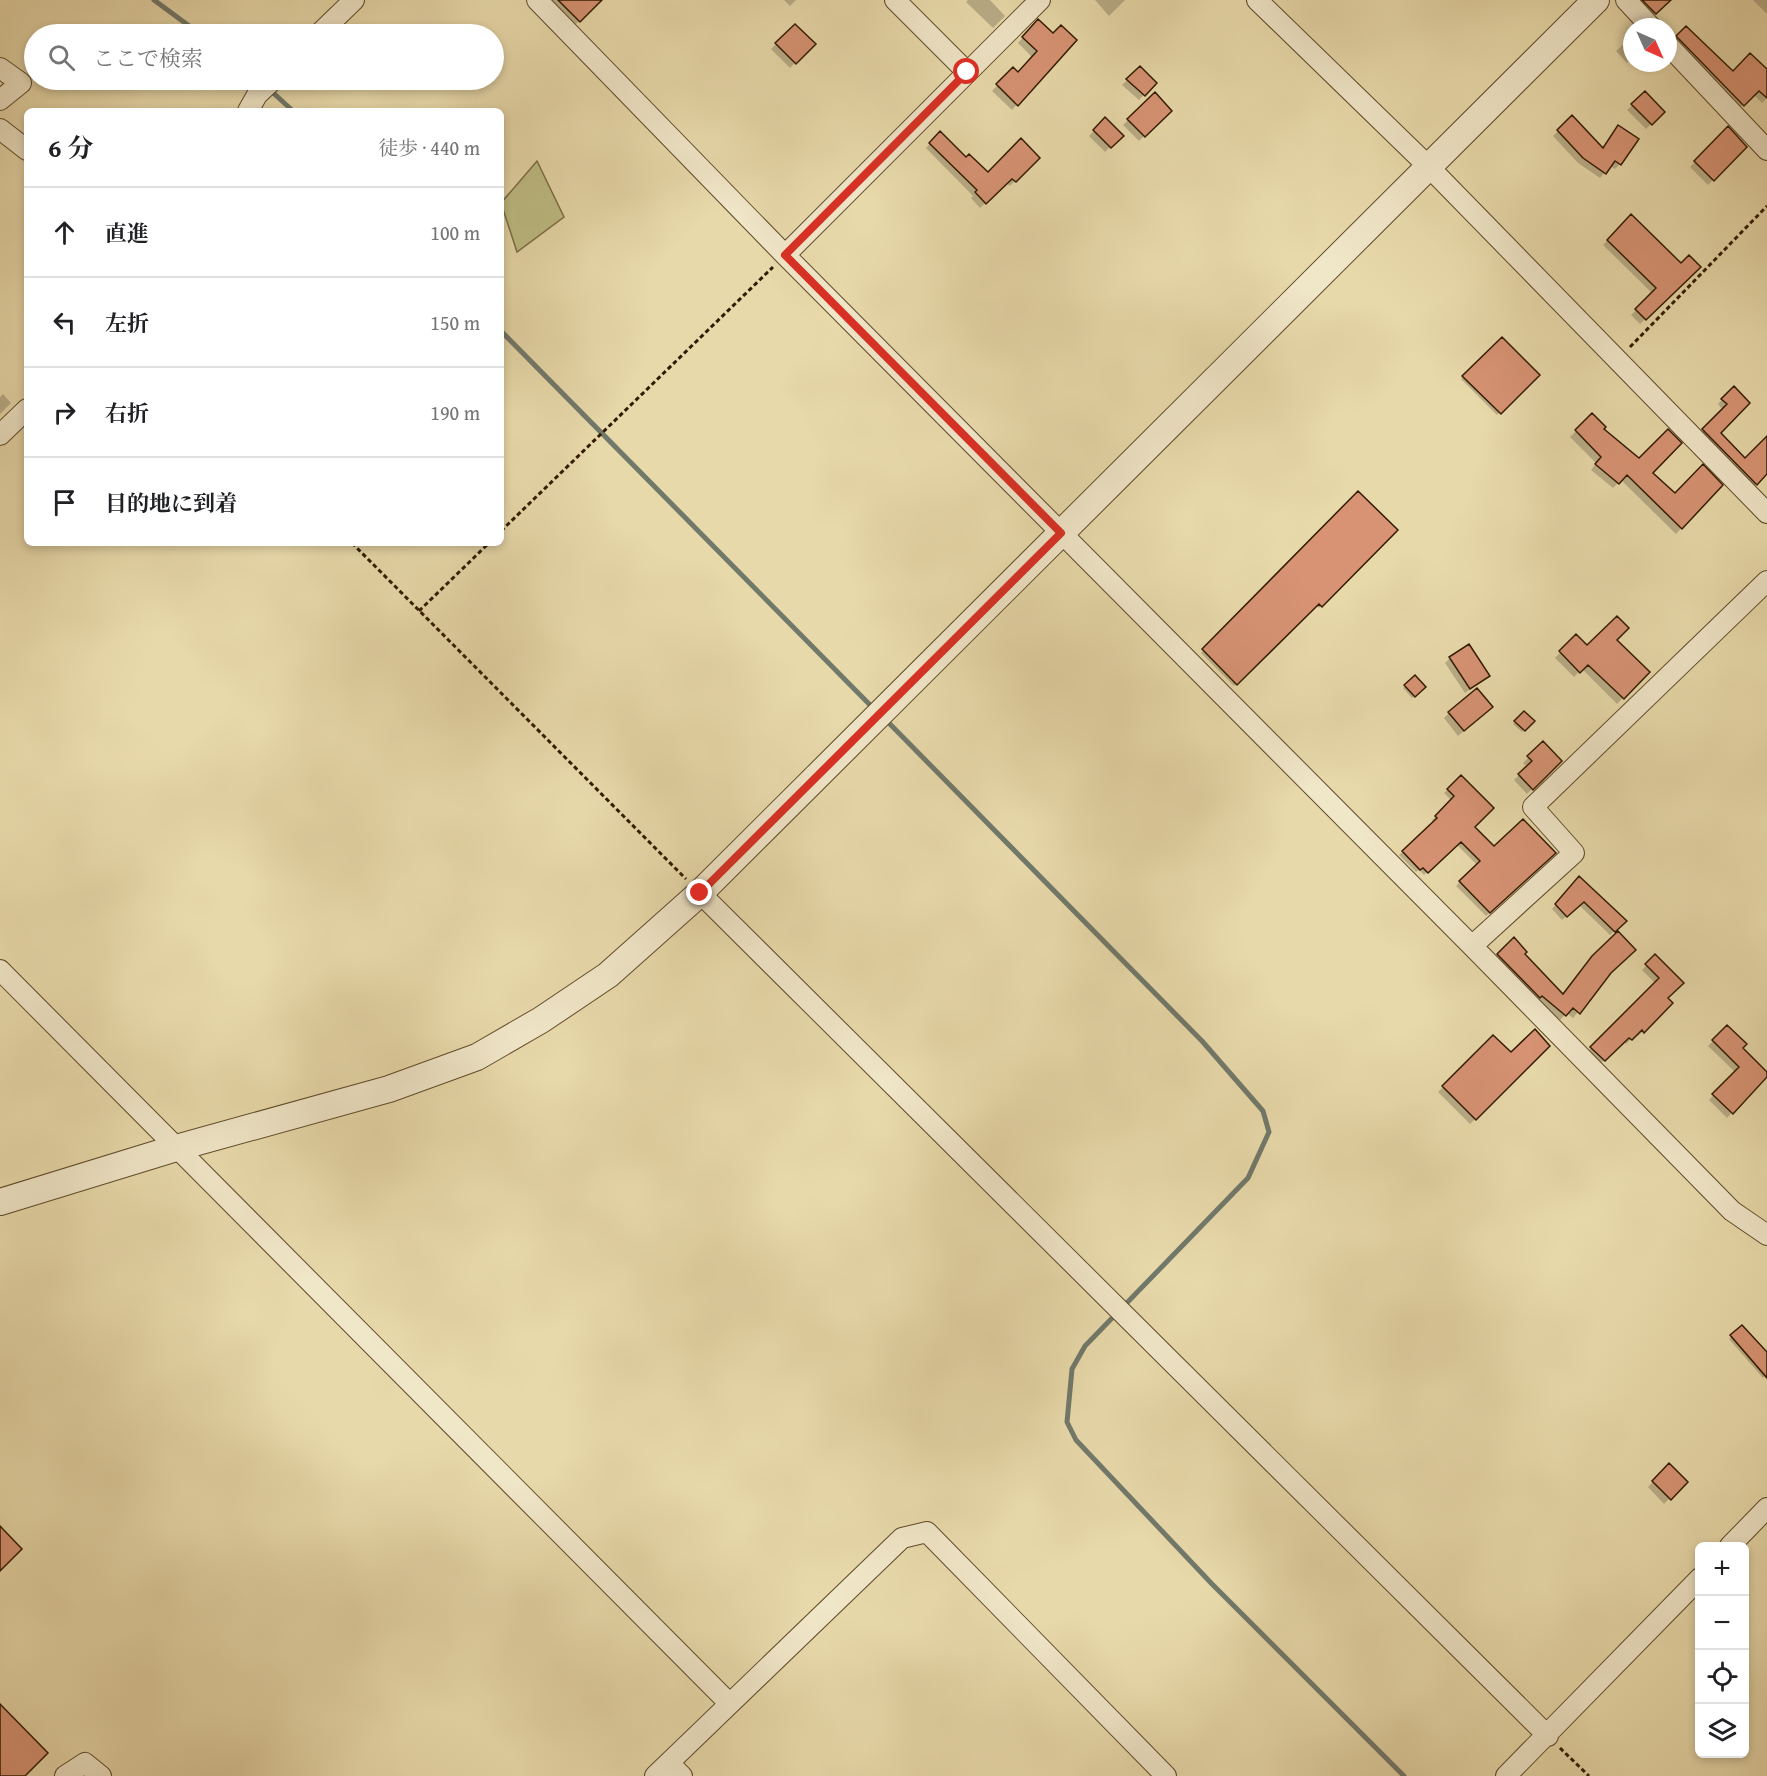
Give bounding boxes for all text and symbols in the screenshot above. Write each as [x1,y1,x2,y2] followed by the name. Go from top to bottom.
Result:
[1623,18,1677,72] north arrow
[24,24,504,90] search box
[45,41,78,74] icon: search
[93,42,203,74] text: ここで検索
[953,58,979,84] route start
[48,128,93,167] text: 6 分
[378,133,480,162] text: 徒歩 · 440 m
[48,216,81,249] icon: ahead
[105,217,149,249] text: 直進
[430,218,480,247] text: 100 m
[48,306,81,339] icon: left
[105,307,149,339] text: 左折
[430,308,480,337] text: 150 m
[48,396,81,429] icon: right
[105,397,149,429] text: 右折
[430,398,480,427] text: 190 m
[48,486,81,519] icon: arrive
[105,487,237,519] text: 目的地に到着
[686,879,712,905] route end
[1695,1542,1749,1758] map controls
[1695,1542,1749,1596] button: +
[1695,1596,1749,1650] button: −
[1695,1650,1749,1704] button: locate
[1695,1704,1749,1758] button: layers

